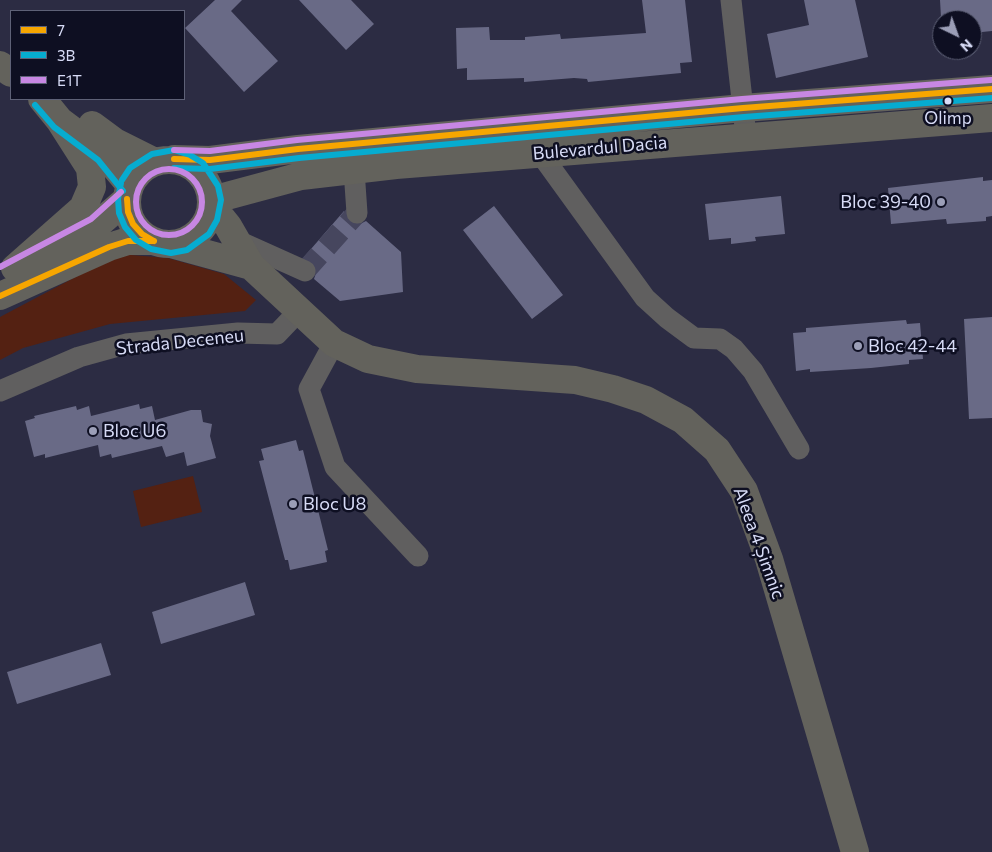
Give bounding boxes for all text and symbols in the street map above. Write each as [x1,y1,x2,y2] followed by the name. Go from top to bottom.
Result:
[10,10,185,100] legend
[932,10,982,60] north arrow
[57,21,65,39] text: 7
[957,36,976,56] text: N
[57,46,75,64] text: 3B
[57,71,82,89] text: E1T
[943,96,953,106] marker: Olimp
[924,108,972,128] place label: Olimp
[532,131,668,165] street label: Bulevardul Dacia
[840,191,931,213] place label: Bloc 39-40
[935,196,947,208] marker: Bloc 39-40
[115,325,245,359] street label: Strada Deceneu
[868,335,957,357] place label: Bloc 42-44
[852,340,864,352] marker: Bloc 42-44
[103,420,166,442] place label: Bloc U6
[87,425,99,437] marker: Bloc U6
[729,484,789,602] street label: Aleea 4 Șimnic
[303,493,366,515] place label: Bloc U8
[287,498,299,510] marker: Bloc U8

